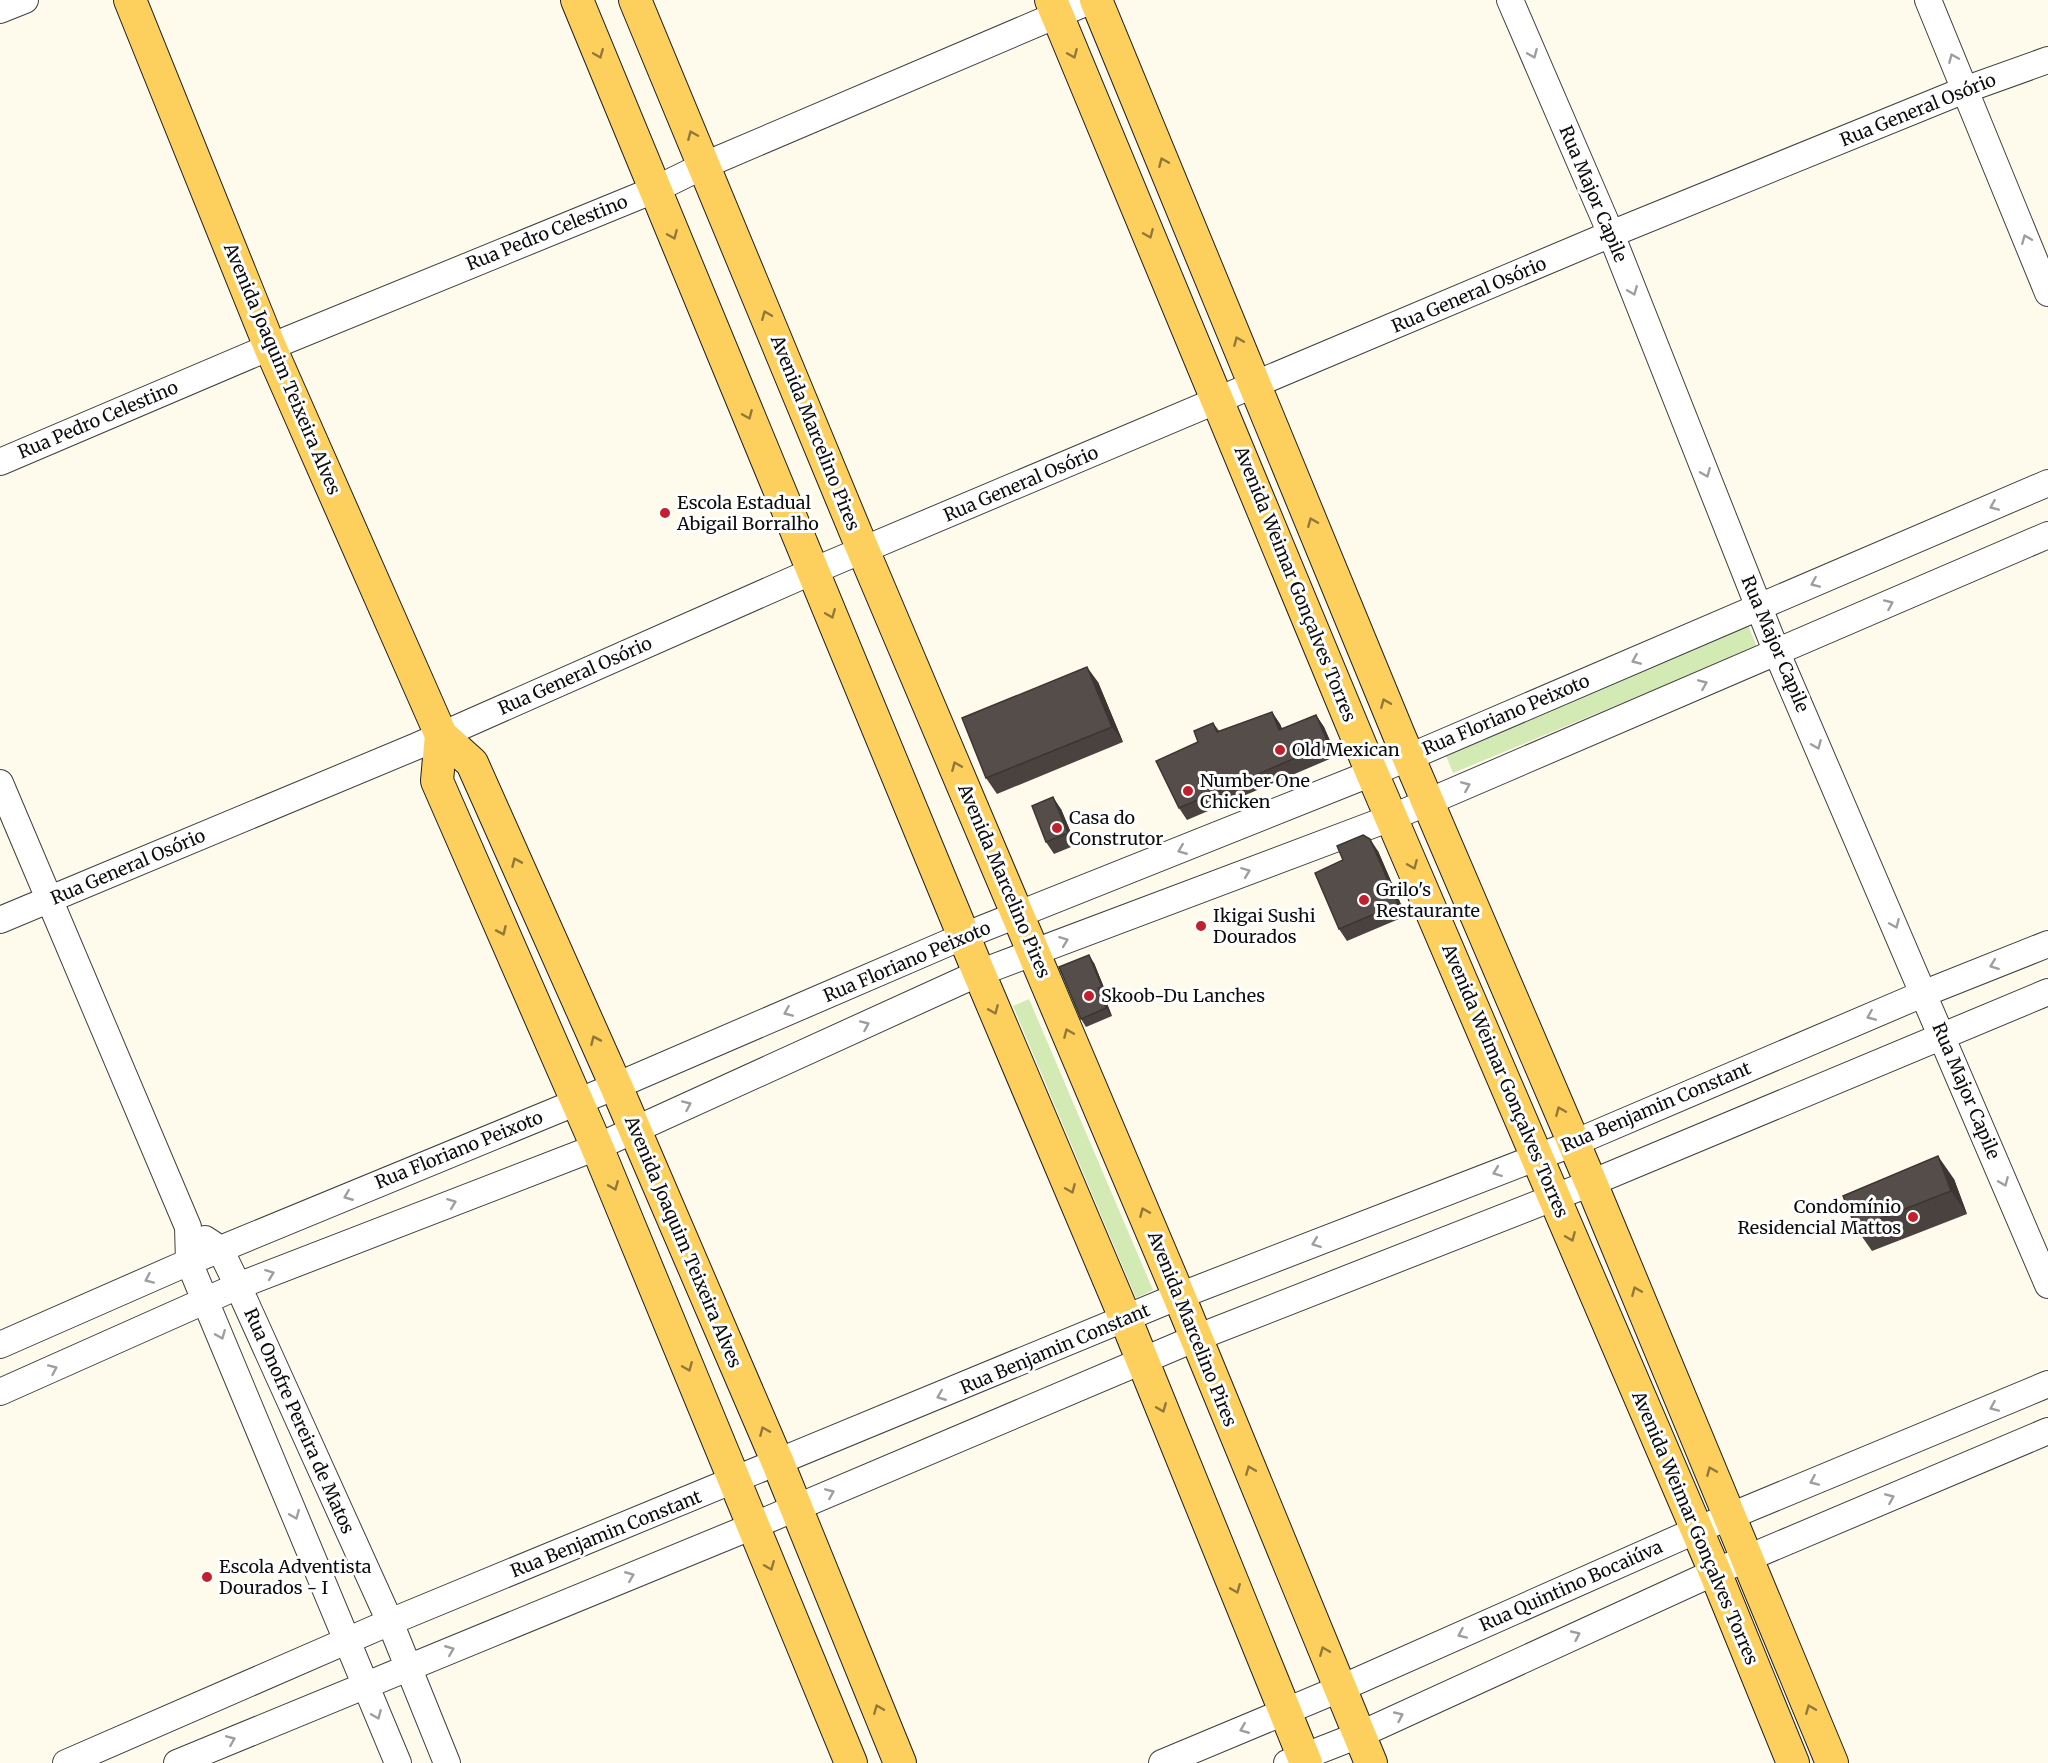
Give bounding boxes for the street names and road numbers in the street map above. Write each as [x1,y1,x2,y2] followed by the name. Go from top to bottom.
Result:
[1837,68,1999,151] street label: Rua General Osório
[1554,122,1633,266] street label: Rua Major Capile
[463,190,631,275] street label: Rua Pedro Celestino
[218,238,346,498] street label: Avenida Joaquim Teixeira Alves
[1388,252,1550,338] street label: Rua General Osório
[765,331,865,534] street label: Avenida Marcelino Pires
[14,375,181,464] street label: Rua Pedro Celestino
[940,441,1102,527] street label: Rua General Osório
[1229,442,1361,725] street label: Avenida Weimar Gonçalves Torres
[1736,572,1815,716] street label: Rua Major Capile
[494,631,655,720] street label: Rua General Osório
[1419,669,1593,760] street label: Rua Floriano Peixoto
[953,779,1056,981] street label: Avenida Marcelino Pires
[47,824,209,910] street label: Rua General Osório
[820,916,994,1007] street label: Rua Floriano Peixoto
[1437,940,1574,1221] street label: Avenida Weimar Gonçalves Torres
[1927,1019,2006,1163] street label: Rua Major Capile
[1557,1056,1754,1157] street label: Rua Benjamin Constant
[371,1105,546,1194] street label: Rua Floriano Peixoto
[619,1111,747,1371] street label: Avenida Joaquim Teixeira Alves
[1142,1227,1242,1430] street label: Avenida Marcelino Pires
[956,1298,1153,1399] street label: Rua Benjamin Constant
[239,1304,360,1537] street label: Rua Onofre Pereira de Matos
[1627,1387,1764,1668] street label: Avenida Weimar Gonçalves Torres
[507,1485,705,1582] street label: Rua Benjamin Constant
[1476,1535,1666,1636] street label: Rua Quintino Bocaiúva

